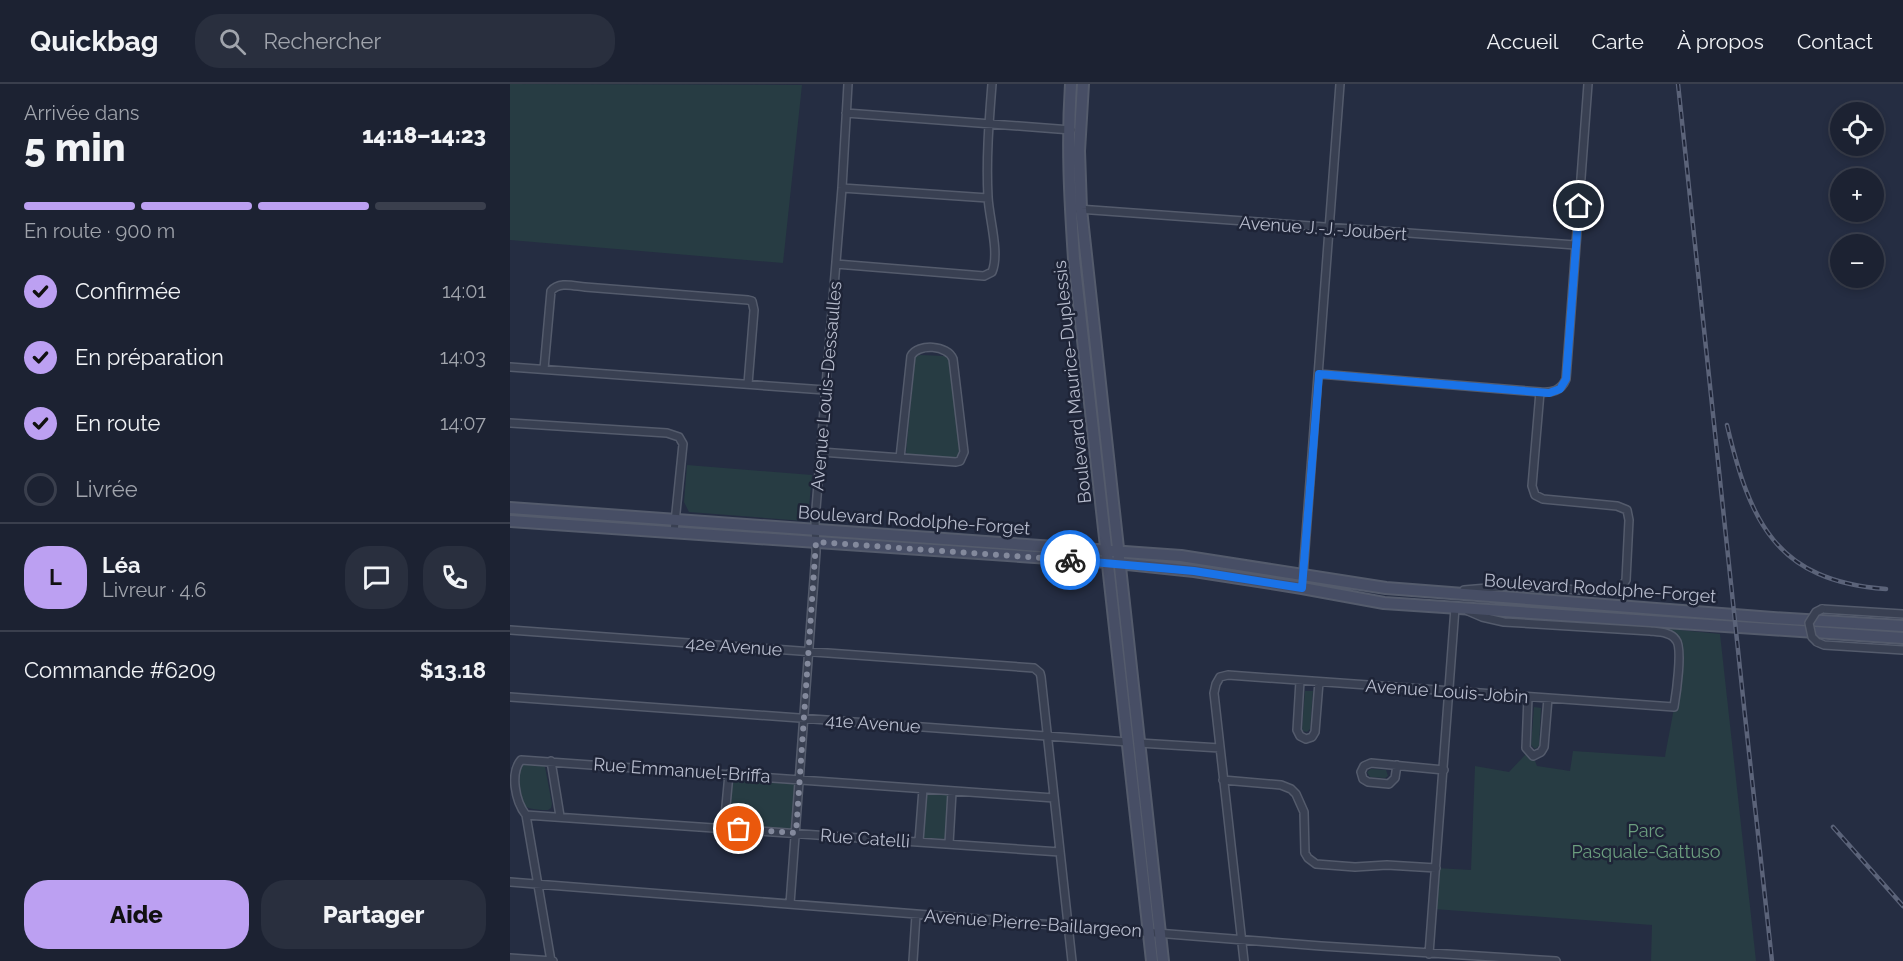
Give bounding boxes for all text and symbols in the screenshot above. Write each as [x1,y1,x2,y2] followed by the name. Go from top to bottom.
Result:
[195,14,615,68] search box
[30,25,159,58] text: Quickbag
[216,25,249,58] icon: search
[264,28,381,54] text: Rechercher
[1487,29,1559,54] text: Accueil
[1592,29,1644,54] text: Carte
[1677,29,1764,54] text: À propos
[1797,29,1873,54] text: Contact
[24,101,139,125] text: Arrivée dans
[1830,102,1884,288] map controls
[1830,102,1884,156] button: locate
[362,122,486,148] text: 14:18–14:23
[24,124,126,170] text: 5 min
[1830,168,1884,222] button: +
[1553,180,1604,231] pin
[1562,189,1595,222] icon: home
[1238,212,1408,244] street label: Avenue J.-J.-Joubert
[24,219,175,243] text: En route · 900 m
[1830,234,1884,288] button: −
[1049,259,1095,505] street label: Boulevard Maurice-Duplessis
[24,275,57,308] icon: check
[75,278,181,304] text: Confirmée
[442,279,486,303] text: 14:01
[806,280,846,492] street label: Avenue Louis-Dessaulles
[24,341,57,374] icon: check
[75,344,224,370] text: En préparation
[440,345,486,369] text: 14:03
[24,407,57,440] icon: check
[75,410,160,436] text: En route
[440,411,486,435] text: 14:07
[75,476,138,502] text: Livrée
[797,501,1031,539] street label: Boulevard Rodolphe-Forget
[1040,530,1100,590] courier
[1054,544,1087,577] icon: bike
[345,546,408,609] button: chat
[423,546,486,609] button: phone
[102,552,141,578] text: Léa
[49,564,62,590] text: L
[1483,569,1717,607] street label: Boulevard Rodolphe-Forget
[102,578,206,602] text: Livreur · 4.6
[685,632,784,660] street label: 42e Avenue
[24,657,216,683] text: Commande #6209
[420,657,486,683] text: $13.18
[1365,675,1529,707] street label: Avenue Louis-Jobin
[825,709,922,737] street label: 41e Avenue
[593,753,771,787] street label: Rue Emmanuel-Briffa
[713,803,764,854] pin
[722,812,755,845] icon: bag
[1571,820,1721,862] park label: Parc Pasquale-Gattuso
[820,824,910,852] street label: Rue Catelli
[24,880,249,949] button: Aide
[261,880,486,949] button: Partager
[923,905,1143,941] street label: Avenue Pierre-Baillargeon

